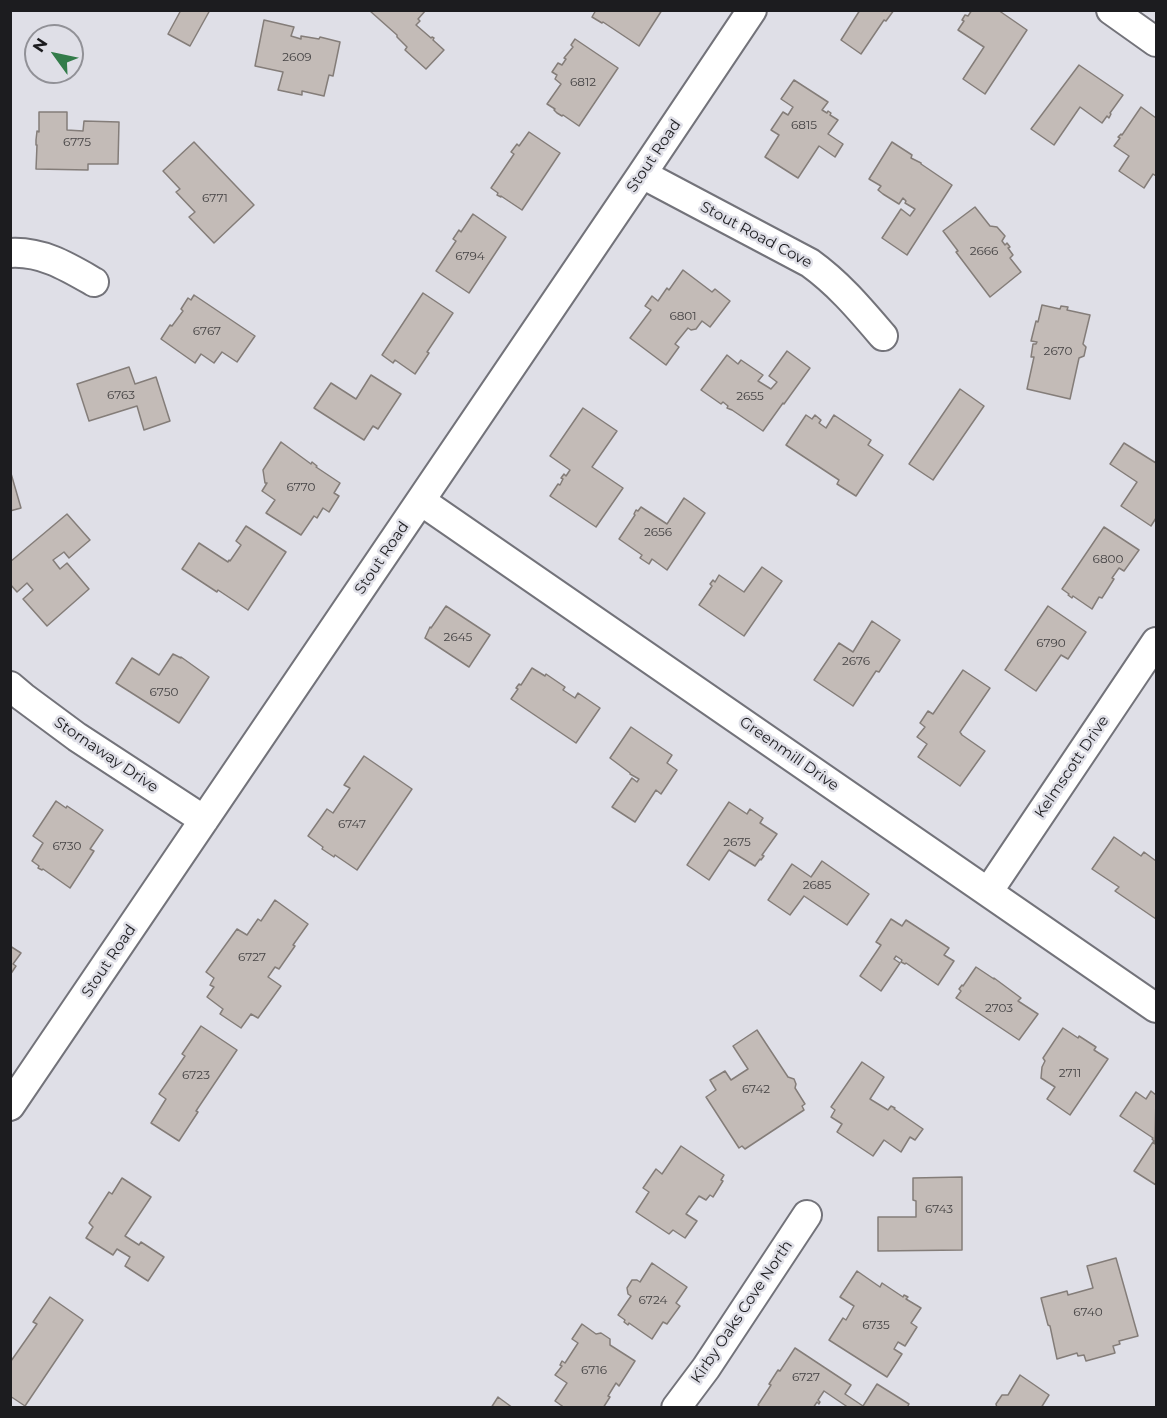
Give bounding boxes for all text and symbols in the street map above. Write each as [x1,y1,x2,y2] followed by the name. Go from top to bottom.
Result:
[24,24,84,84] north arrow
[29,34,52,56] text: N
[282,50,312,64] house number: 2609
[570,75,596,89] house number: 6812
[623,116,685,196] street label: Stout Road
[791,118,817,132] house number: 6815
[63,135,91,149] house number: 6775
[202,191,228,205] house number: 6771
[697,198,815,272] street label: Stout Road Cove
[970,244,998,258] house number: 2666
[455,249,485,263] house number: 6794
[669,309,697,323] house number: 6801
[193,324,221,338] house number: 6767
[1044,344,1072,358] house number: 2670
[107,388,135,402] house number: 6763
[736,389,764,403] house number: 2655
[286,480,316,494] house number: 6770
[351,518,413,598] street label: Stout Road
[644,525,672,539] house number: 2656
[1093,552,1123,566] house number: 6800
[444,630,472,644] house number: 2645
[1036,636,1066,650] house number: 6790
[842,654,870,668] house number: 2676
[150,685,178,699] house number: 6750
[1031,712,1113,822] street label: Kelmscott Drive
[50,713,162,797] street label: Stornaway Drive
[736,713,842,795] street label: Greenmill Drive
[338,817,366,831] house number: 6747
[723,835,751,849] house number: 2675
[53,839,81,853] house number: 6730
[803,878,831,892] house number: 2685
[78,921,140,1001] street label: Stout Road
[238,950,266,964] house number: 6727
[985,1001,1013,1015] house number: 2703
[1059,1066,1081,1080] house number: 2711
[182,1068,210,1082] house number: 6723
[742,1082,770,1096] house number: 6742
[925,1202,953,1216] house number: 6743
[687,1237,797,1387] street label: Kirby Oaks Cove North
[639,1293,667,1307] house number: 6724
[1073,1305,1103,1319] house number: 6740
[862,1318,890,1332] house number: 6735
[581,1363,607,1377] house number: 6716
[792,1370,820,1384] house number: 6727

